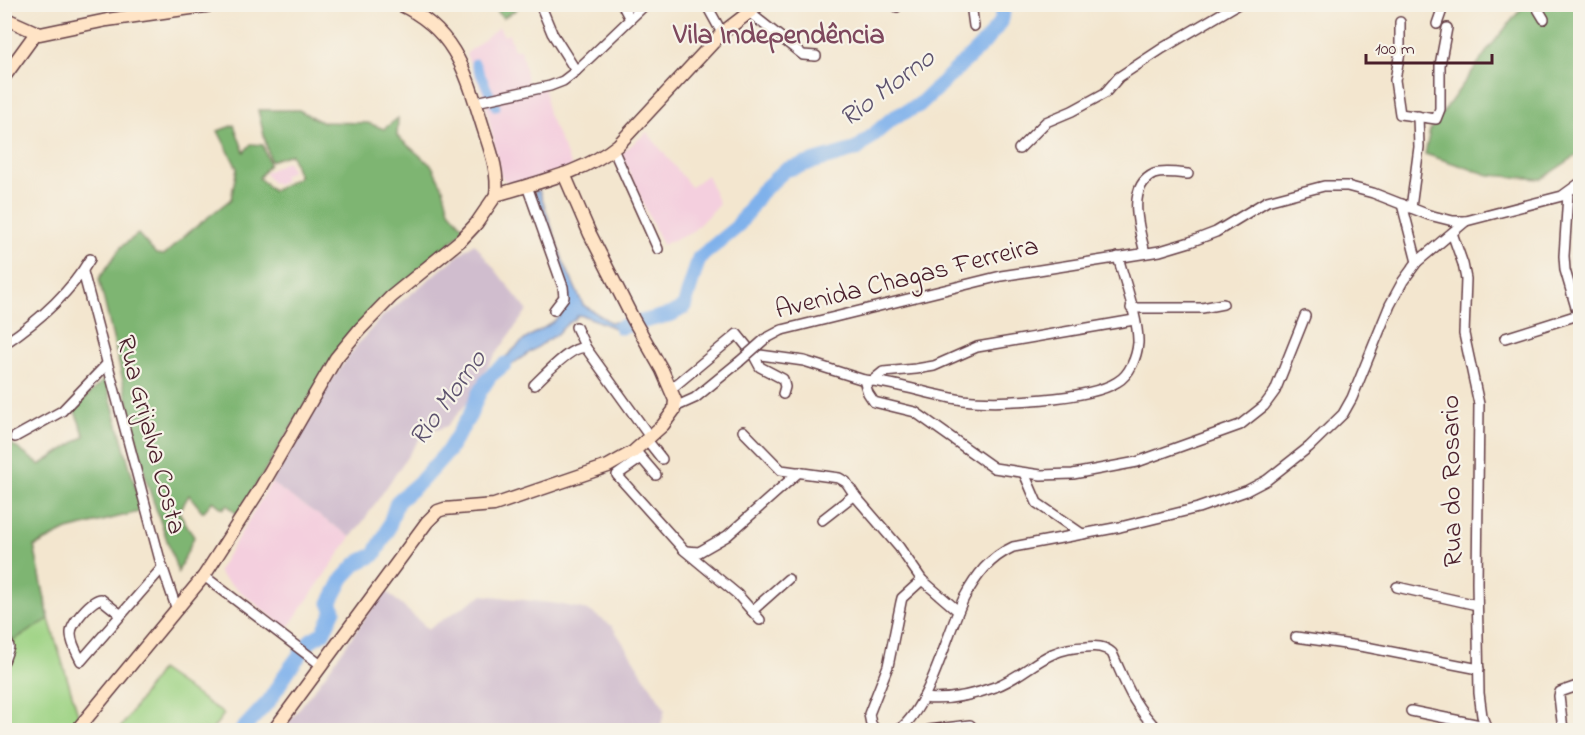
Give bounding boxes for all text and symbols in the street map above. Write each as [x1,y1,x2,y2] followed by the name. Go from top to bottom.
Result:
[672,16,885,57] district label: Vila Independência
[1366,27,1492,65] scale bar
[1375,37,1415,63] text: 100 m
[831,38,946,139] water label: Rio Morno
[771,227,1043,331] street label: Avenida Chagas Ferreira
[105,331,195,539] street label: Rua Grijalva Costa
[400,341,499,456] water label: Rio Morno
[1432,395,1474,567] street label: Rua do Rosario

